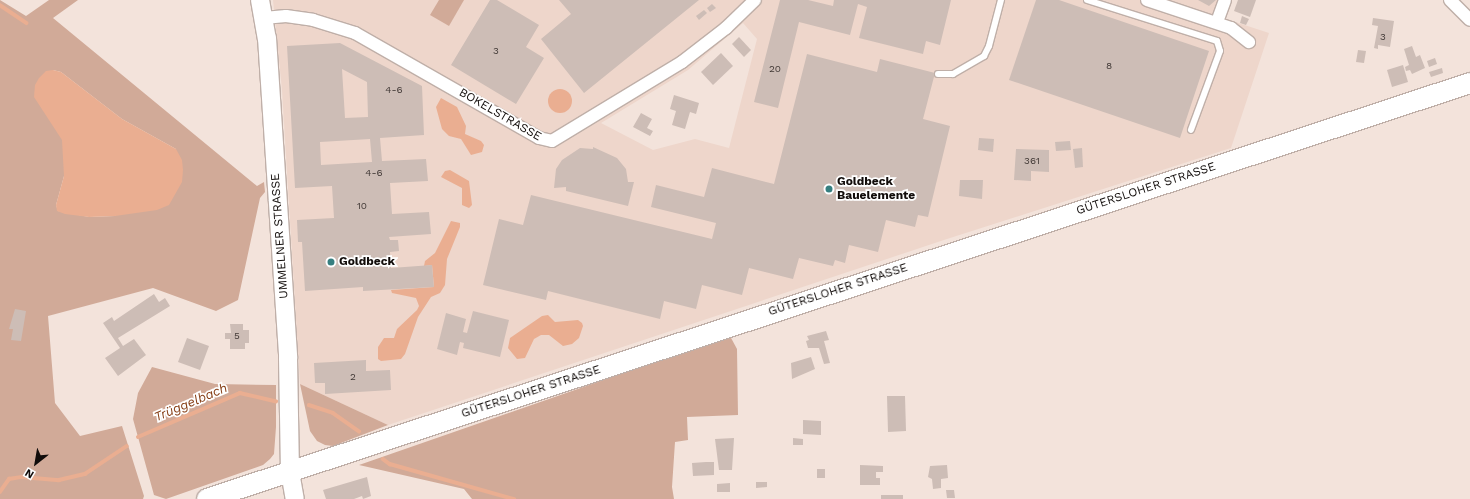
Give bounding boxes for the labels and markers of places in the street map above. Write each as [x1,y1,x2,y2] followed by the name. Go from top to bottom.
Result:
[837,175,915,203] place label: Goldbeck Bauelemente
[824,184,834,194] marker: Goldbeck Bauelemente
[339,255,395,269] place label: Goldbeck
[326,257,336,267] marker: Goldbeck

